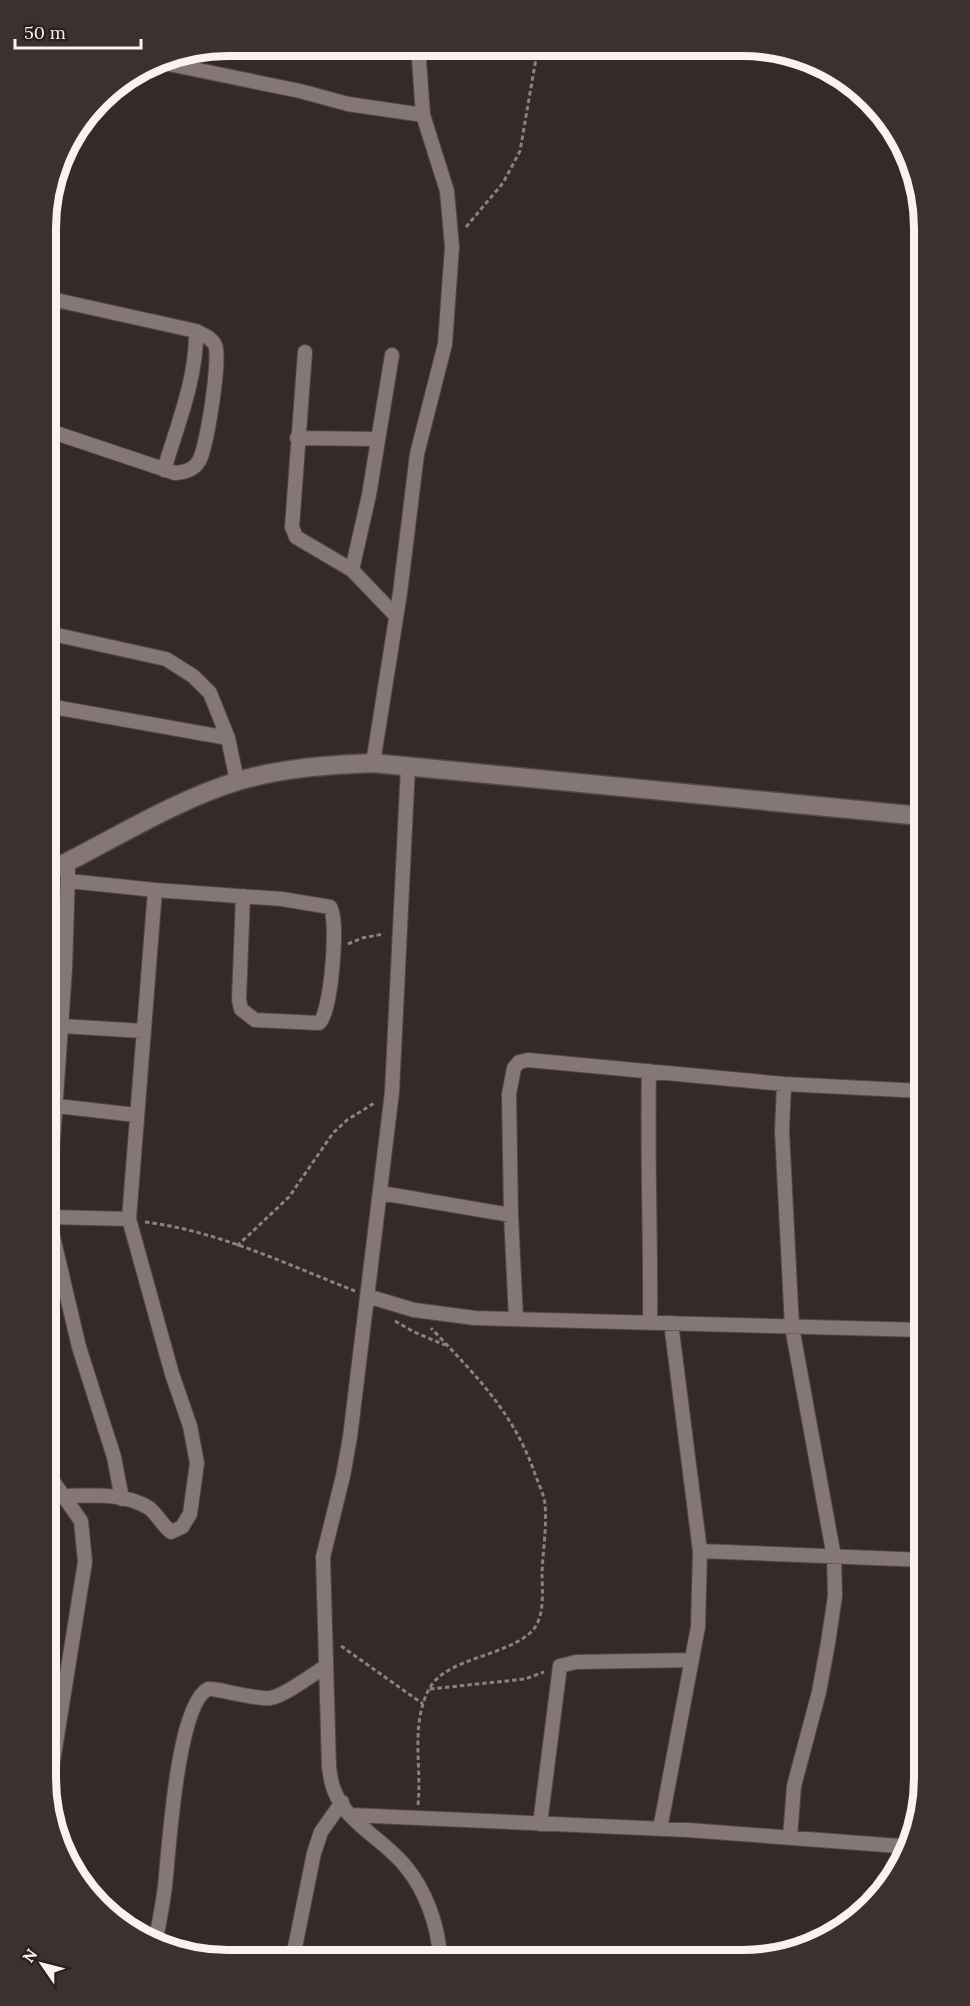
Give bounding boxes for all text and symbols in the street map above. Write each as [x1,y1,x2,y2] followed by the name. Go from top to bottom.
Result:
[15,12,141,50] scale bar
[24,21,66,44] text: 50 m
[12,1934,72,1994] north arrow
[18,1945,41,1966] text: N

